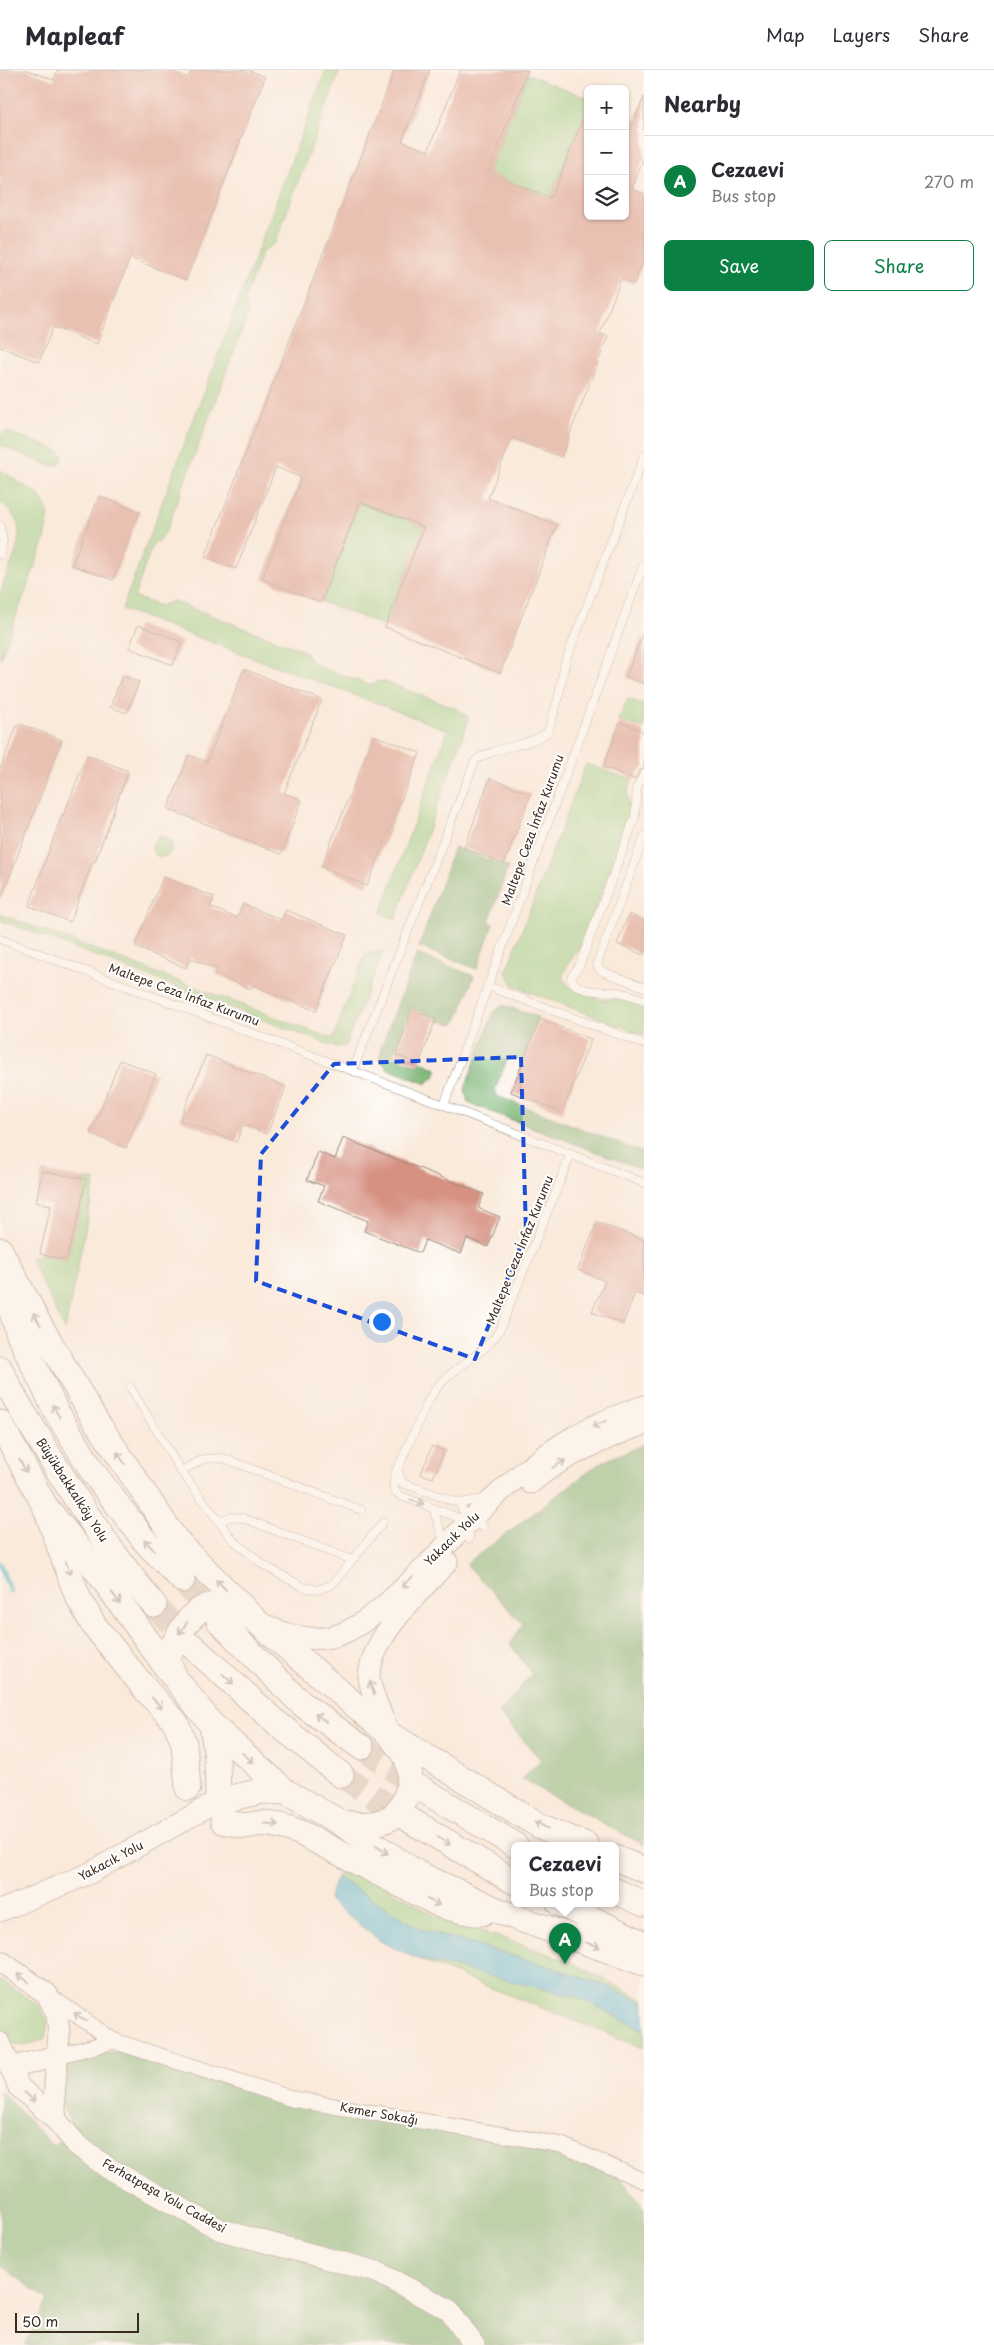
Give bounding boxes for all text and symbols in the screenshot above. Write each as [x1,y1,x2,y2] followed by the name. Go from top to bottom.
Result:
[25,17,124,53] text: Mapleaf
[766,21,805,48] text: Map
[833,21,890,48] text: Layers
[918,21,969,48] text: Share
[584,85,629,220] map controls
[584,85,629,130] button: +
[664,87,741,119] text: Nearby
[584,130,629,175] button: −
[711,155,784,183] text: Cezaevi
[674,169,686,193] text: A
[924,169,974,193] text: 270 m
[584,175,629,220] button: layers
[711,183,776,207] text: Bus stop
[664,240,814,291] button: Save
[824,240,974,291] button: Share
[496,752,568,908] street label: Maltepe Ceza İnfaz Kurumu
[106,958,262,1030] street label: Maltepe Ceza İnfaz Kurumu
[481,1172,557,1327] street label: Maltepe Ceza İnfaz Kurumu
[369,1309,395,1335] your location
[31,1312,41,1327] one-way arrow
[51,1404,61,1419] one-way arrow
[592,1420,607,1429] one-way arrow
[32,1434,113,1545] street label: Büyükbakkalköy Yolu
[116,1451,126,1465] one-way arrow
[18,1458,28,1473] one-way arrow
[551,1459,565,1469] one-way arrow
[408,1498,424,1507] one-way arrow
[419,1507,483,1570] street label: Yakacık Yolu
[143,1538,154,1551] one-way arrow
[64,1560,73,1576] one-way arrow
[401,1576,413,1588] one-way arrow
[215,1579,227,1591] one-way arrow
[111,1591,121,1605] one-way arrow
[178,1621,188,1635] one-way arrow
[221,1673,234,1684] one-way arrow
[367,1681,376,1696] one-way arrow
[151,1696,163,1709] one-way arrow
[314,1713,328,1723] one-way arrow
[241,1752,254,1763] one-way arrow
[263,1820,279,1829] one-way arrow
[534,1820,549,1830] one-way arrow
[75,1835,146,1885] street label: Yakacık Yolu
[437,1836,451,1846] one-way arrow
[511,1842,619,1907] popup
[375,1845,389,1855] one-way arrow
[528,1849,602,1877] text: Cezaevi
[528,1877,594,1901] text: Bus stop
[425,1897,440,1907] one-way arrow
[549,1923,581,1964] pin: A
[585,1941,600,1950] one-way arrow
[17,1973,31,1983] one-way arrow
[73,2012,87,2022] one-way arrow
[24,2091,36,2103] one-way arrow
[339,2097,420,2129] street label: Kemer Sokağı
[99,2154,230,2237] street label: Ferhatpaşa Yolu Caddesi
[15,2310,139,2333] scale bar
[22,2311,58,2332] text: 50 m

